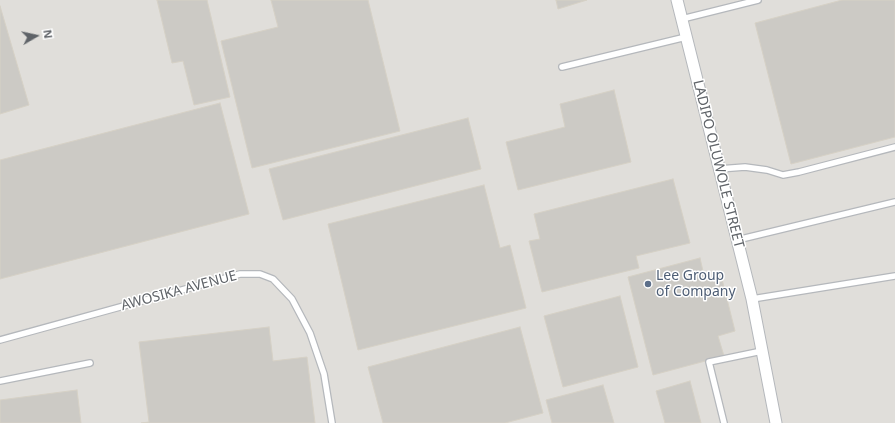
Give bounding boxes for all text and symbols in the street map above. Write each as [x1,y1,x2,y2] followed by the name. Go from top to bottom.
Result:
[16,16,56,56] north arrow
[40,28,56,40] text: N
[689,78,747,250] street label: LADIPO OLUWOLE STREET
[119,267,239,315] street label: AWOSIKA AVENUE
[656,268,736,300] place label: Lee Group of Company
[643,279,653,289] marker: Lee Group of Company

